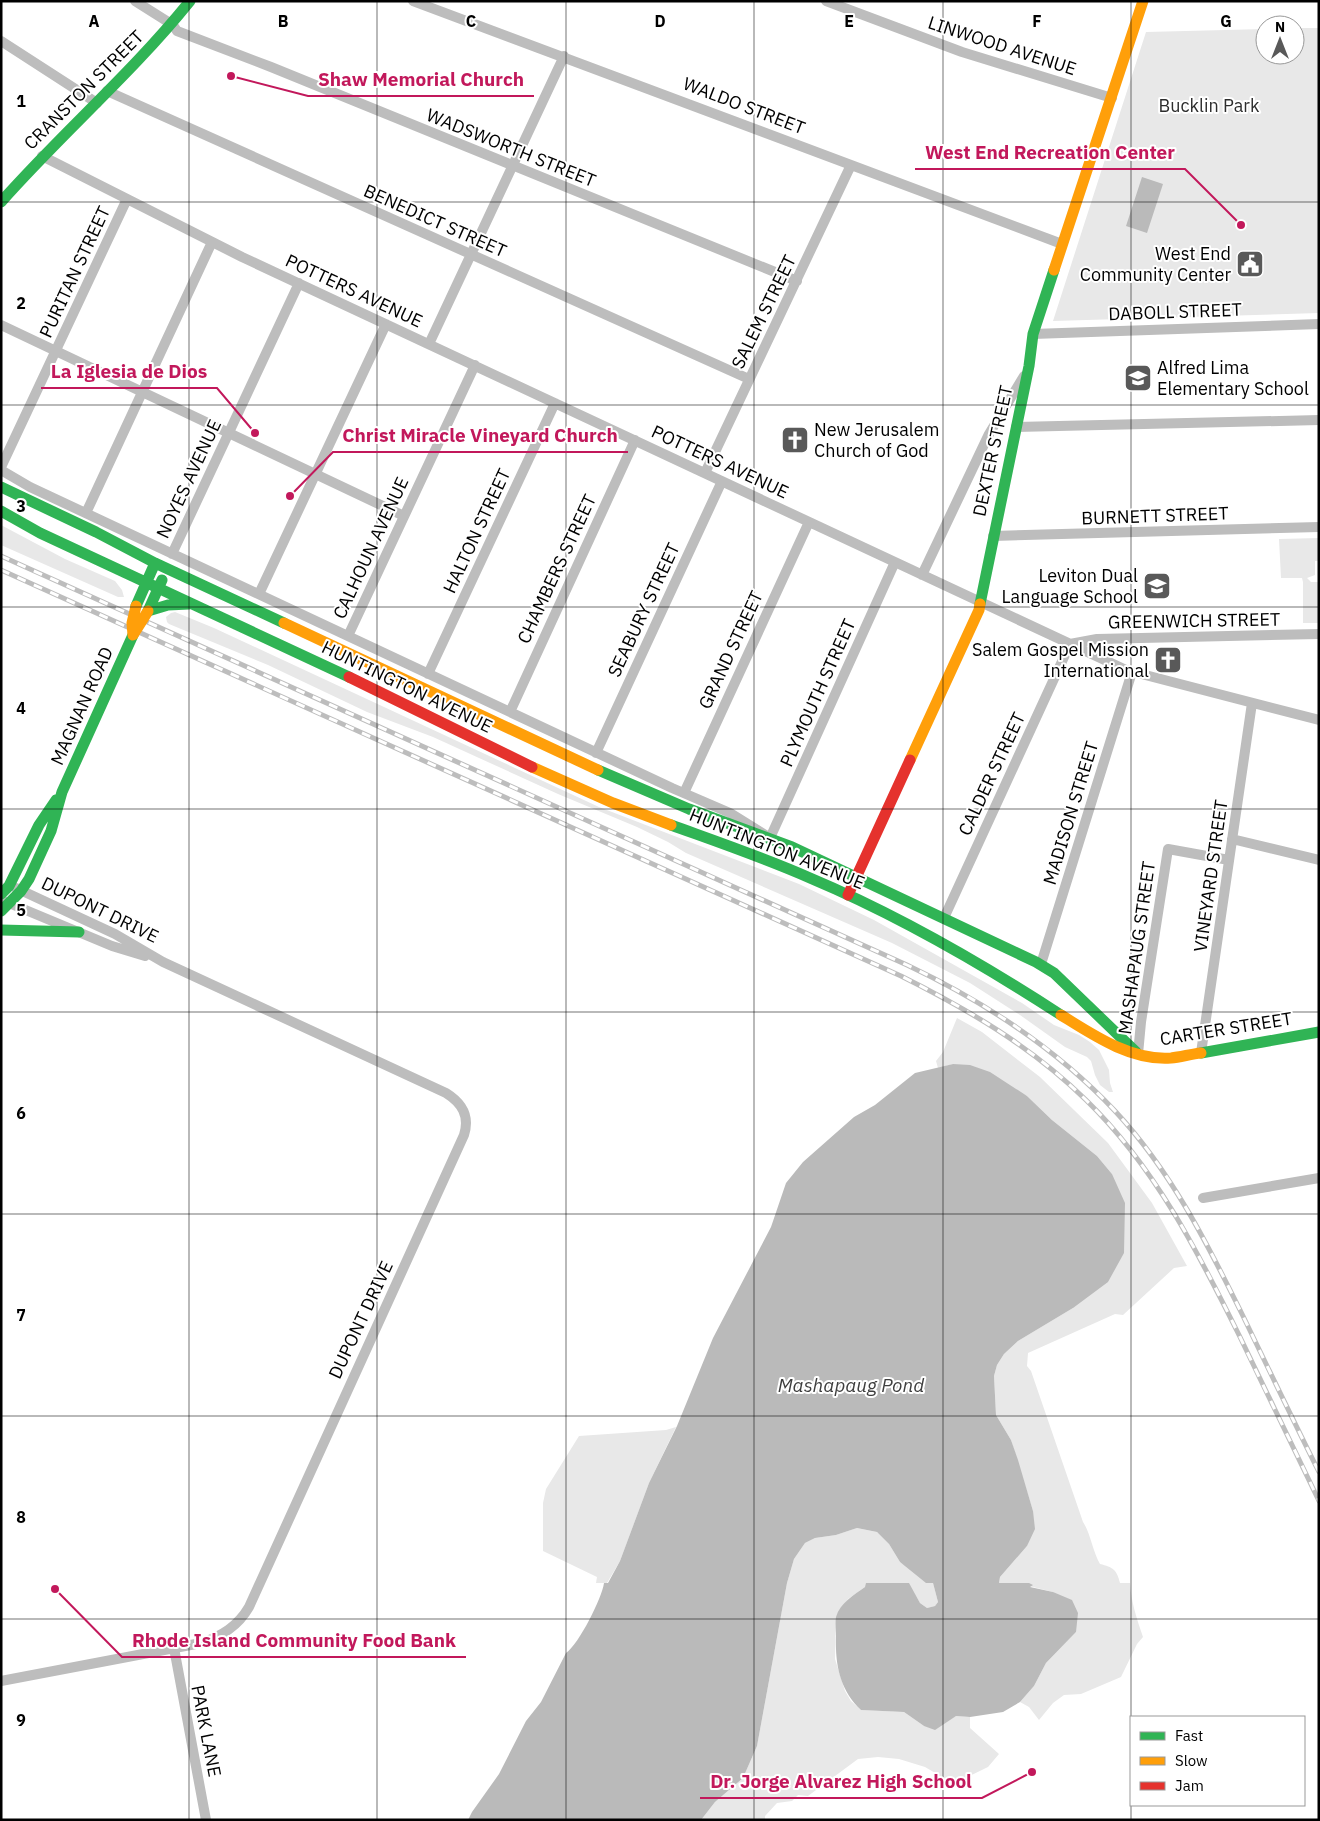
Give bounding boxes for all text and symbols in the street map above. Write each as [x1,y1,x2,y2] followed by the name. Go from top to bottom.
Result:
[89,11,100,31] text: A
[278,11,289,31] text: B
[466,11,476,31] text: C
[654,11,666,31] text: D
[844,11,854,31] text: E
[925,11,1079,80] street label: LINWOOD AVENUE
[1032,11,1042,31] text: F
[1220,11,1232,31] text: G
[1255,15,1305,65] north arrow
[1275,18,1285,36] text: N
[19,25,148,154] street label: CRANSTON STREET
[308,62,534,96] callout: Shaw Memorial Church
[318,67,524,91] text: Shaw Memorial Church
[680,72,808,139] street label: WALDO STREET
[16,91,26,111] text: 1
[1159,94,1260,117] park label: Bucklin Park
[423,103,599,192] street label: WADSWORTH STREET
[915,135,1185,169] callout: West End Recreation Center
[925,140,1175,164] text: West End Recreation Center
[360,179,510,262] street label: BENEDICT STREET
[34,202,115,341] street label: PURITAN STREET
[1080,242,1231,286] place label: West End Community Center
[282,249,426,332] street label: POTTERS AVENUE
[1235,249,1265,279] public building icon: West End Community Center
[726,251,801,372] street label: SALEM STREET
[16,293,26,313] text: 2
[1108,298,1242,325] street label: DABOLL STREET
[41,354,217,388] callout: La Iglesia de Dios
[1157,356,1309,400] place label: Alfred Lima Elementary School
[51,359,207,383] text: La Iglesia de Dios
[1123,363,1153,393] school or university icon: Alfred Lima Elementary School
[967,383,1018,519] street label: DEXTER STREET
[151,416,226,542] street label: NOYES AVENUE
[333,418,628,452] callout: Christ Miracle Vineyard Church
[814,418,939,462] place label: New Jerusalem Church of God
[648,420,792,503] street label: POTTERS AVENUE
[342,423,618,447] text: Christ Miracle Vineyard Church
[780,425,810,455] church icon: New Jerusalem Church of God
[438,465,515,597] street label: HALTON STREET
[328,473,414,622] street label: CALHOUN AVENUE
[512,491,601,647] street label: CHAMBERS STREET
[16,496,26,516] text: 3
[1081,501,1229,530] street label: BURNETT STREET
[602,539,685,681] street label: SEABURY STREET
[1002,564,1138,608] place label: Leviton Dual Language School
[1142,571,1172,601] school or university icon: Leviton Dual Language School
[693,587,768,713] street label: GRAND STREET
[1108,607,1280,634] street label: GREENWICH STREET
[775,615,860,770] street label: PLYMOUTH STREET
[318,635,496,738] street label: HUNTINGTON AVENUE
[972,638,1149,682] place label: Salem Gospel Mission International
[45,643,118,769] street label: MAGNAN ROAD
[1153,645,1183,675] church icon: Salem Gospel Mission International
[16,698,26,718] text: 4
[953,708,1030,839] street label: CALDER STREET
[1038,738,1103,887] street label: MADISON STREET
[1188,798,1233,953] street label: VINEYARD STREET
[686,803,868,894] street label: HUNTINGTON AVENUE
[1113,860,1160,1036] street label: MASHAPAUG STREET
[38,871,163,948] street label: DUPONT DRIVE
[16,900,26,920] text: 5
[1158,1007,1294,1050] street label: CARTER STREET
[16,1103,26,1123] text: 6
[323,1257,398,1382] street label: DUPONT DRIVE
[16,1305,26,1325] text: 7
[778,1373,925,1397] water label: Mashapaug Pond
[16,1507,26,1527] text: 8
[122,1623,466,1657] callout: Rhode Island Community Food Bank
[132,1628,456,1652] text: Rhode Island Community Food Bank
[186,1683,227,1779] street label: PARK LANE
[16,1710,26,1730] text: 9
[1130,1716,1305,1806] legend
[1175,1726,1203,1745] text: Fast
[1175,1751,1208,1770] text: Slow
[700,1764,982,1798] callout: Dr. Jorge Alvarez High School
[710,1769,972,1793] text: Dr. Jorge Alvarez High School
[1175,1776,1204,1795] text: Jam

